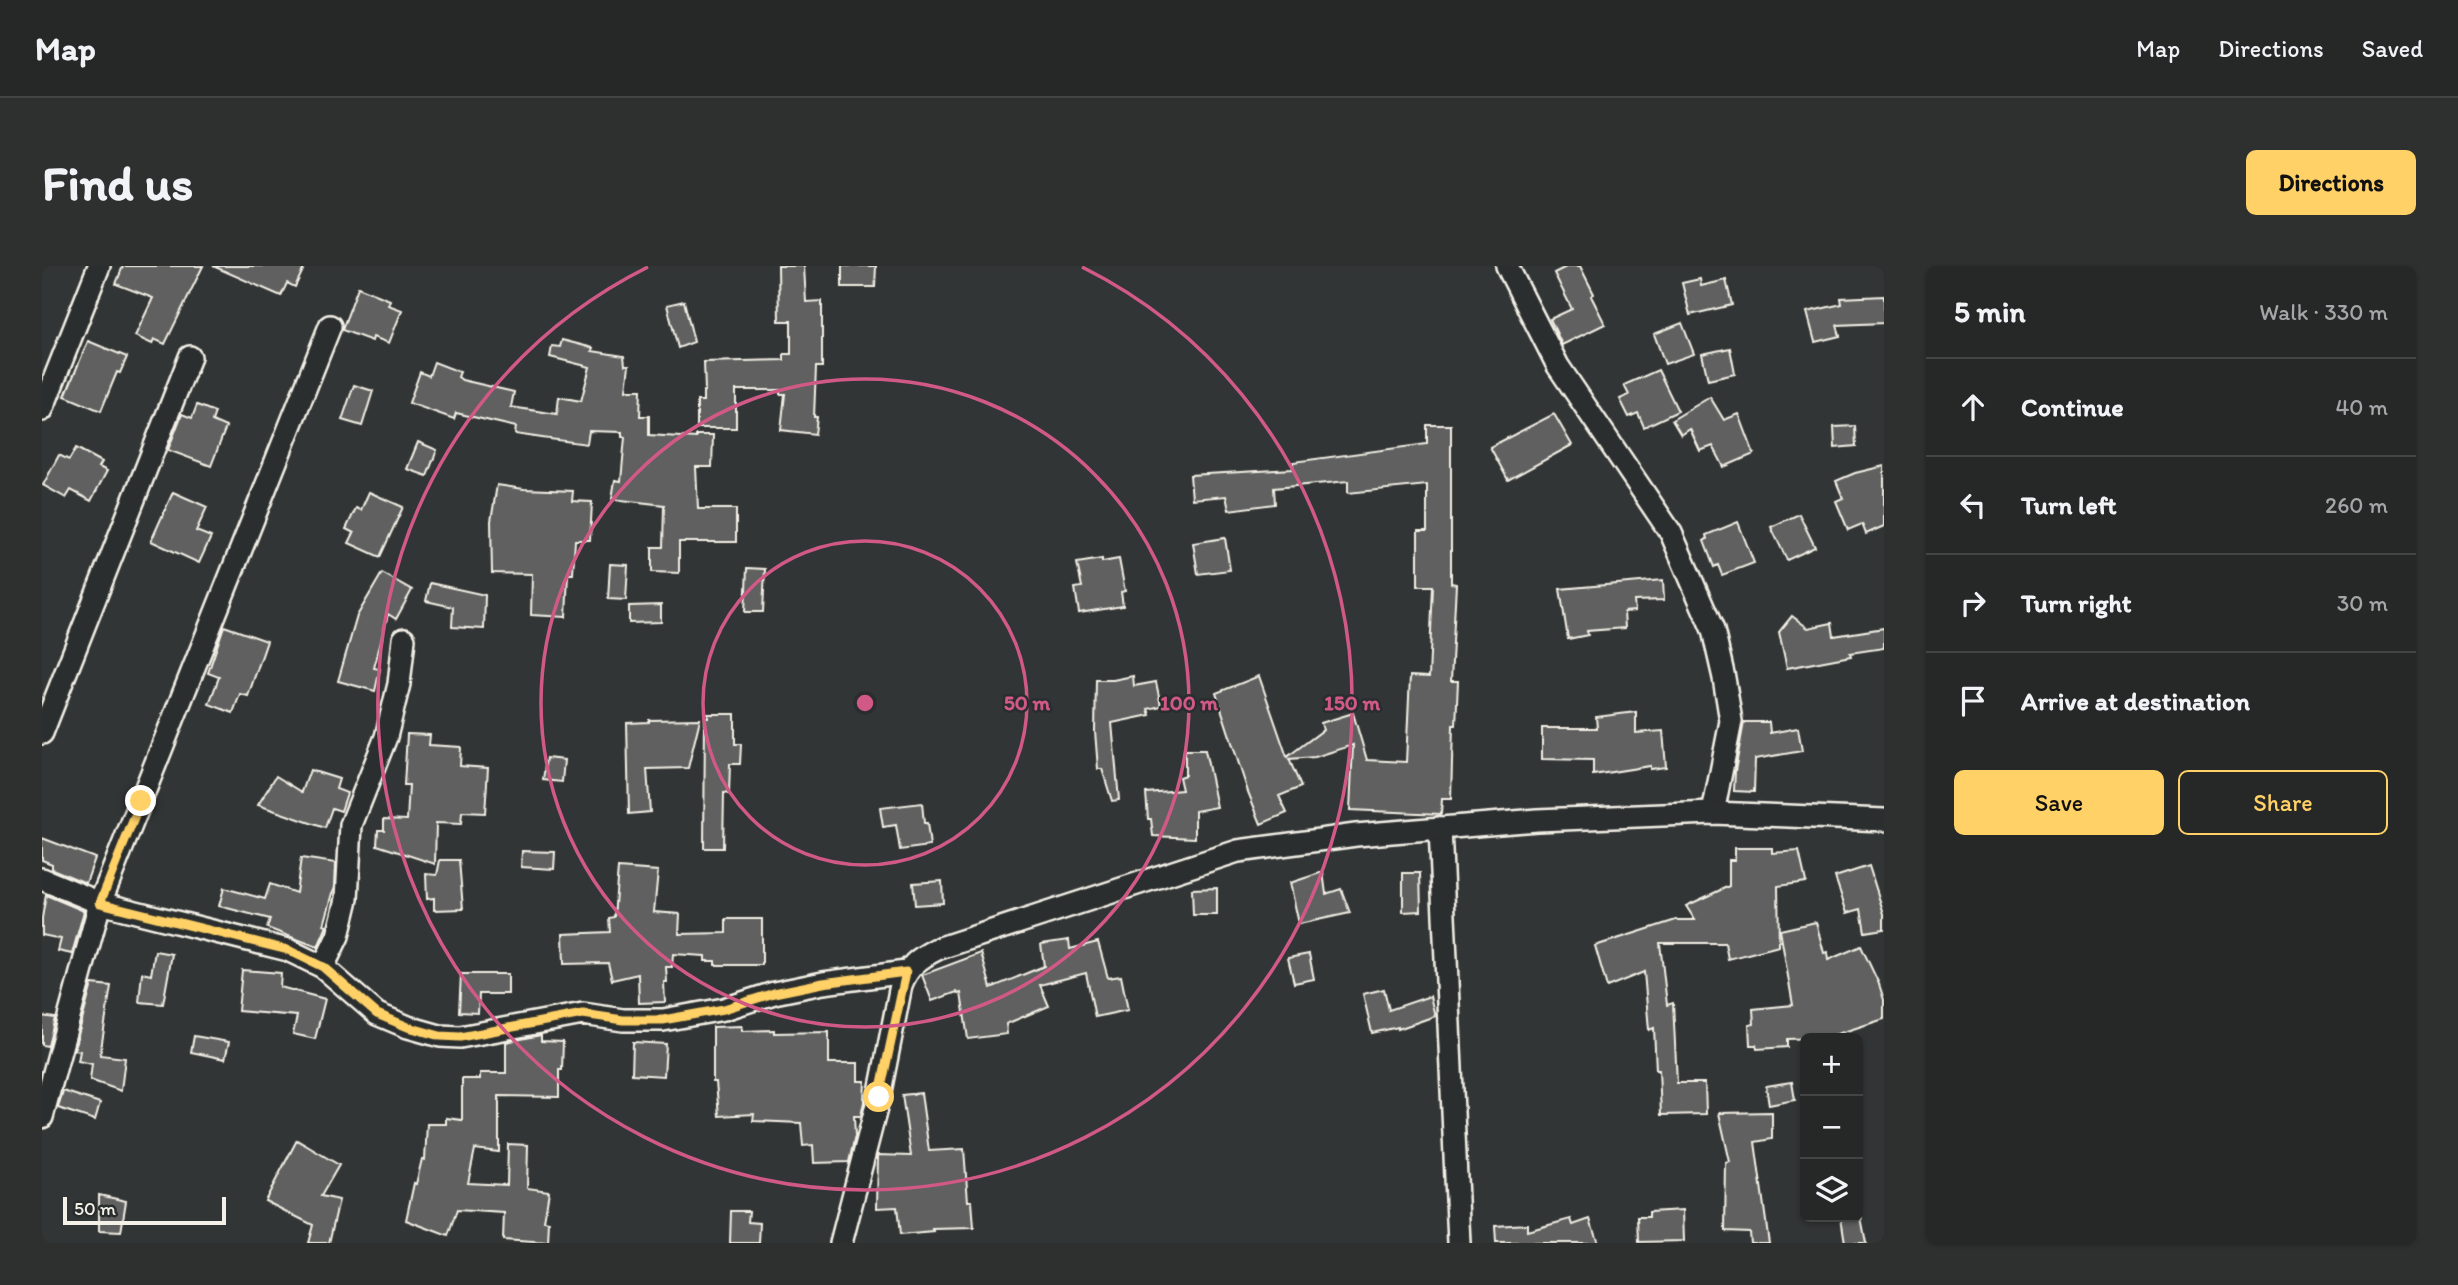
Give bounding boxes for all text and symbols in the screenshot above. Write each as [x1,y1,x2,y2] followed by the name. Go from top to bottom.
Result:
[35,29,96,68] text: Map
[2136,34,2180,63] text: Map
[2218,34,2324,63] text: Directions
[2362,34,2423,63] text: Saved
[2246,150,2416,215] button: Directions
[42,153,193,212] text: Find us
[1954,293,2025,330] text: 5 min
[2259,298,2388,326] text: Walk · 330 m
[1954,388,1992,426] icon: ahead
[2021,391,2124,423] text: Continue
[2335,393,2388,421] text: 40 m
[1954,486,1992,524] icon: left
[2021,489,2117,521] text: Turn left
[2325,491,2388,519] text: 260 m
[1954,584,1992,622] icon: right
[2021,587,2132,619] text: Turn right
[2337,589,2388,617] text: 30 m
[1954,682,1992,720] icon: arrive
[2021,685,2250,717] text: Arrive at destination
[1004,690,1051,715] text: 50 m
[1160,690,1218,715] text: 100 m
[1324,690,1380,715] text: 150 m
[853,691,877,715] centre of rings
[1954,770,2164,835] button: Save
[2178,770,2388,835] button: Share
[125,785,156,816] route end
[1800,1033,1863,1222] map controls
[1800,1033,1863,1096] button: +
[863,1081,894,1112] route start
[1800,1096,1863,1159] button: −
[1800,1159,1863,1222] button: layers
[63,1194,226,1226] scale bar
[74,1197,116,1220] text: 50 m

